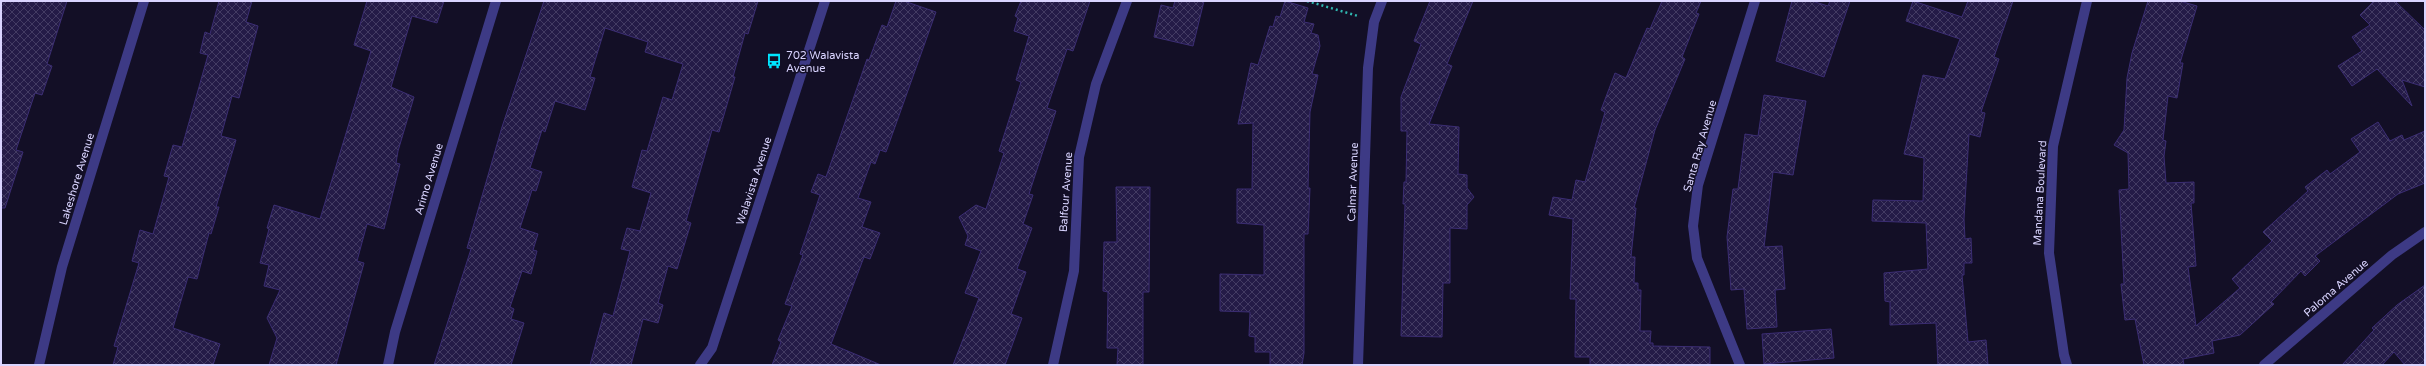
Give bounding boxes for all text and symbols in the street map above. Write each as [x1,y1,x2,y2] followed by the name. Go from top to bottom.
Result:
[786,49,859,75] place label: 702 Walavista Avenue
[765,52,783,70] bus stop icon: 702 Walavista Avenue
[1681,99,1719,193] street label: Santa Ray Avenue
[57,131,97,227] street label: Lakeshore Avenue
[734,135,774,227] street label: Walavista Avenue
[2031,140,2049,246] street label: Mandana Boulevard
[412,142,446,216] street label: Arimo Avenue
[1345,142,1361,222] street label: Calmar Avenue
[1057,152,1075,232] street label: Balfour Avenue
[2301,256,2371,320] street label: Paloma Avenue

